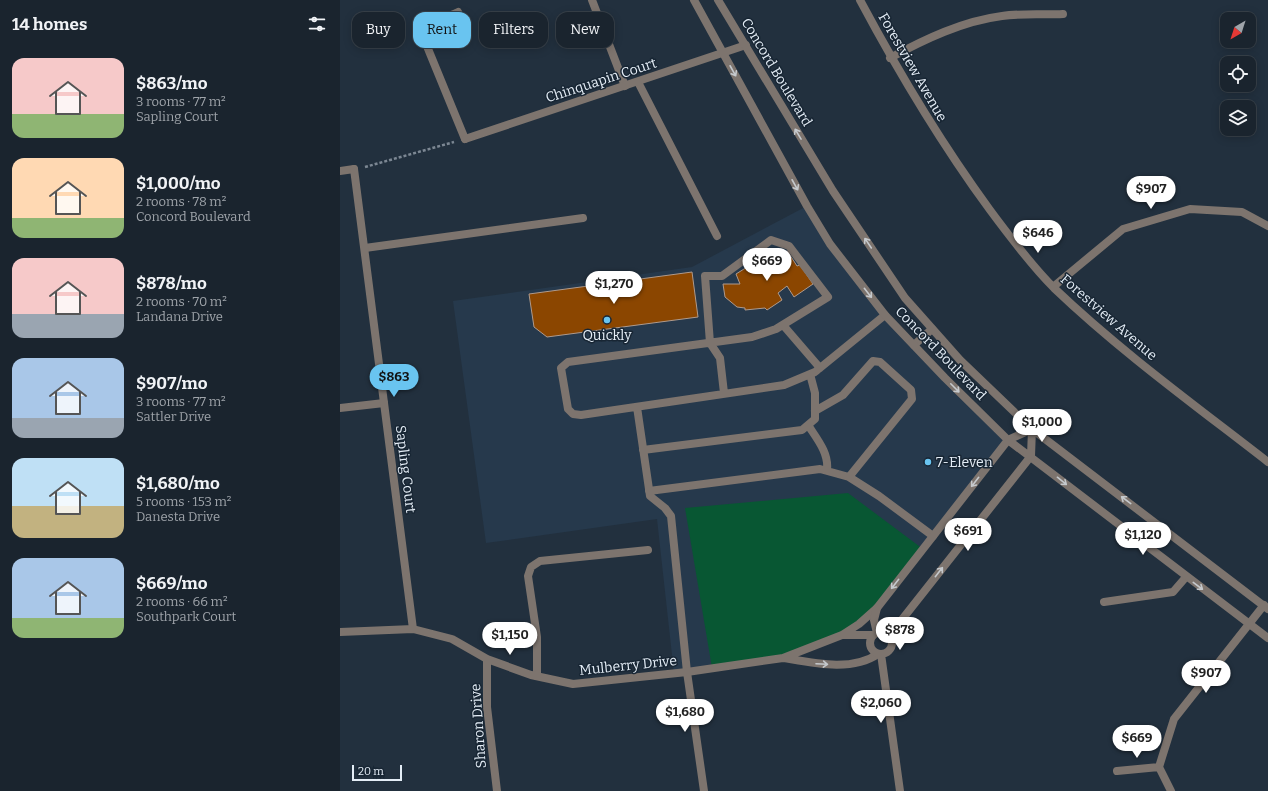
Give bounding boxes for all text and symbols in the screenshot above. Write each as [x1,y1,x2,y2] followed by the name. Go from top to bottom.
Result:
[875,10,951,125] street label: Forestview Avenue
[352,12,405,48] chip: Buy
[413,12,471,48] chip: Rent
[479,12,548,48] chip: Filters
[556,12,614,48] chip: New
[1220,12,1256,48] north arrow
[1220,12,1256,136] map controls
[306,13,328,35] icon: filters
[12,14,87,35] text: 14 homes
[737,15,816,130] street label: Concord Boulevard
[544,55,659,106] street label: Chinquapin Court
[1220,56,1256,92] button: locate
[730,65,738,77] one-way arrow
[136,73,207,94] text: $863/mo
[44,74,92,122] icon: home
[136,94,226,109] text: 3 rooms · 77 m²
[1220,100,1256,136] button: layers
[136,109,218,124] text: Sapling Court
[794,128,802,140] one-way arrow
[136,173,221,194] text: $1,000/mo
[44,174,92,222] icon: home
[1127,176,1175,210] pin: $907
[792,179,800,191] one-way arrow
[1136,181,1166,196] text: $907
[136,194,226,209] text: 2 rooms · 78 m²
[136,209,251,224] text: Concord Boulevard
[1014,220,1062,254] pin: $646
[1022,225,1054,240] text: $646
[864,238,872,249] one-way arrow
[743,248,791,282] pin: $669
[752,253,782,268] text: $669
[581,271,647,305] pin: $1,270
[1057,271,1160,364] street label: Forestview Avenue
[136,273,207,294] text: $878/mo
[44,274,92,322] icon: home
[594,276,634,291] text: $1,270
[863,287,872,298] one-way arrow
[136,294,227,309] text: 2 rooms · 70 m²
[892,303,990,404] street label: Concord Boulevard
[136,309,223,324] text: Landana Drive
[602,315,612,325] marker: Quickly
[582,327,632,344] place label: Quickly
[370,364,418,398] pin: $863
[379,369,409,384] text: $863
[136,373,207,394] text: $907/mo
[44,374,92,422] icon: home
[950,383,960,393] one-way arrow
[136,394,226,409] text: 3 rooms · 77 m²
[136,409,211,424] text: Sattler Drive
[1009,409,1075,443] pin: $1,000
[1022,414,1062,429] text: $1,000
[392,424,419,514] street label: Sapling Court
[936,454,993,471] place label: 7-Eleven
[923,457,933,467] marker: 7-Eleven
[136,473,220,494] text: $1,680/mo
[44,474,92,522] icon: home
[971,476,980,487] one-way arrow
[1056,476,1067,485] one-way arrow
[136,494,231,509] text: 5 rooms · 153 m²
[1120,496,1131,504] one-way arrow
[136,509,220,524] text: Danesta Drive
[944,518,992,552] pin: $691
[1110,522,1176,556] pin: $1,120
[954,523,982,538] text: $691
[1124,527,1162,542] text: $1,120
[935,567,943,578] one-way arrow
[136,573,208,594] text: $669/mo
[44,574,92,622] icon: home
[891,579,899,590] one-way arrow
[1192,581,1203,590] one-way arrow
[136,594,228,609] text: 2 rooms · 66 m²
[136,609,236,624] text: Southpark Court
[876,617,924,651] pin: $878
[477,622,543,656] pin: $1,150
[885,622,915,637] text: $878
[491,627,529,642] text: $1,150
[578,652,678,679] street label: Mulberry Drive
[815,660,828,667] one-way arrow
[1182,660,1230,694] pin: $907
[1191,665,1221,680] text: $907
[467,683,490,769] street label: Sharon Drive
[848,690,914,724] pin: $2,060
[860,695,902,710] text: $2,060
[652,699,718,733] pin: $1,680
[665,704,705,719] text: $1,680
[1113,725,1161,759] pin: $669
[1122,730,1152,745] text: $669
[352,763,402,782] scale bar
[358,765,384,778] text: 20 m

